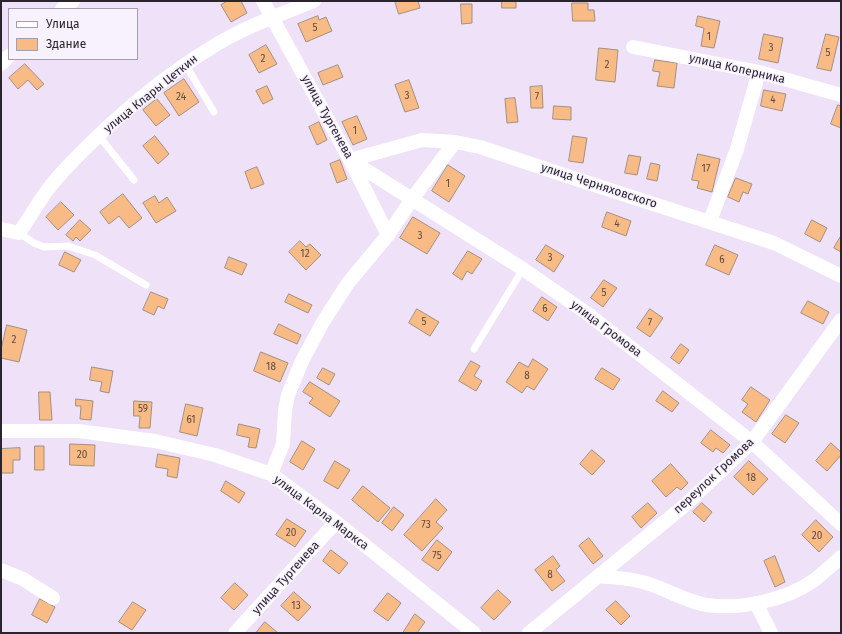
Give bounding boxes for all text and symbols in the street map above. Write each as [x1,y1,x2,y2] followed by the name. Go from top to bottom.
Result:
[8,8,138,60] legend
[46,17,80,31] text: Улица
[312,22,318,34] house number: 5
[707,31,711,43] house number: 1
[46,37,86,51] text: Здание
[769,42,773,54] house number: 3
[825,47,831,59] house number: 5
[688,51,786,87] street label: улица Коперника
[101,52,201,136] street label: улица Клары Цеткин
[261,53,265,65] house number: 2
[605,59,609,71] house number: 2
[298,73,356,161] street label: улица Тургенева
[405,90,409,102] house number: 3
[176,91,186,103] house number: 24
[535,91,539,103] house number: 7
[770,94,776,106] house number: 4
[353,125,357,137] house number: 1
[539,160,659,212] street label: улица Черняховского
[702,163,710,175] house number: 17
[446,178,450,190] house number: 1
[614,218,620,230] house number: 4
[418,230,422,242] house number: 3
[300,248,310,260] house number: 12
[548,252,552,264] house number: 3
[719,254,725,266] house number: 6
[601,287,607,299] house number: 5
[568,298,644,360] street label: улица Громова
[542,303,548,315] house number: 6
[421,316,427,328] house number: 5
[648,317,652,329] house number: 7
[12,334,16,346] house number: 2
[266,361,276,373] house number: 18
[524,370,530,382] house number: 8
[138,403,148,415] house number: 59
[186,414,196,426] house number: 61
[671,435,757,517] street label: переулок Громова
[77,449,87,461] house number: 20
[746,472,756,484] house number: 18
[271,473,371,553] street label: улица Карла Маркса
[421,519,431,531] house number: 73
[286,527,296,539] house number: 20
[812,530,822,542] house number: 20
[249,538,323,618] street label: улица Тургенева
[432,550,442,562] house number: 75
[547,569,553,581] house number: 8
[291,600,301,612] house number: 13

